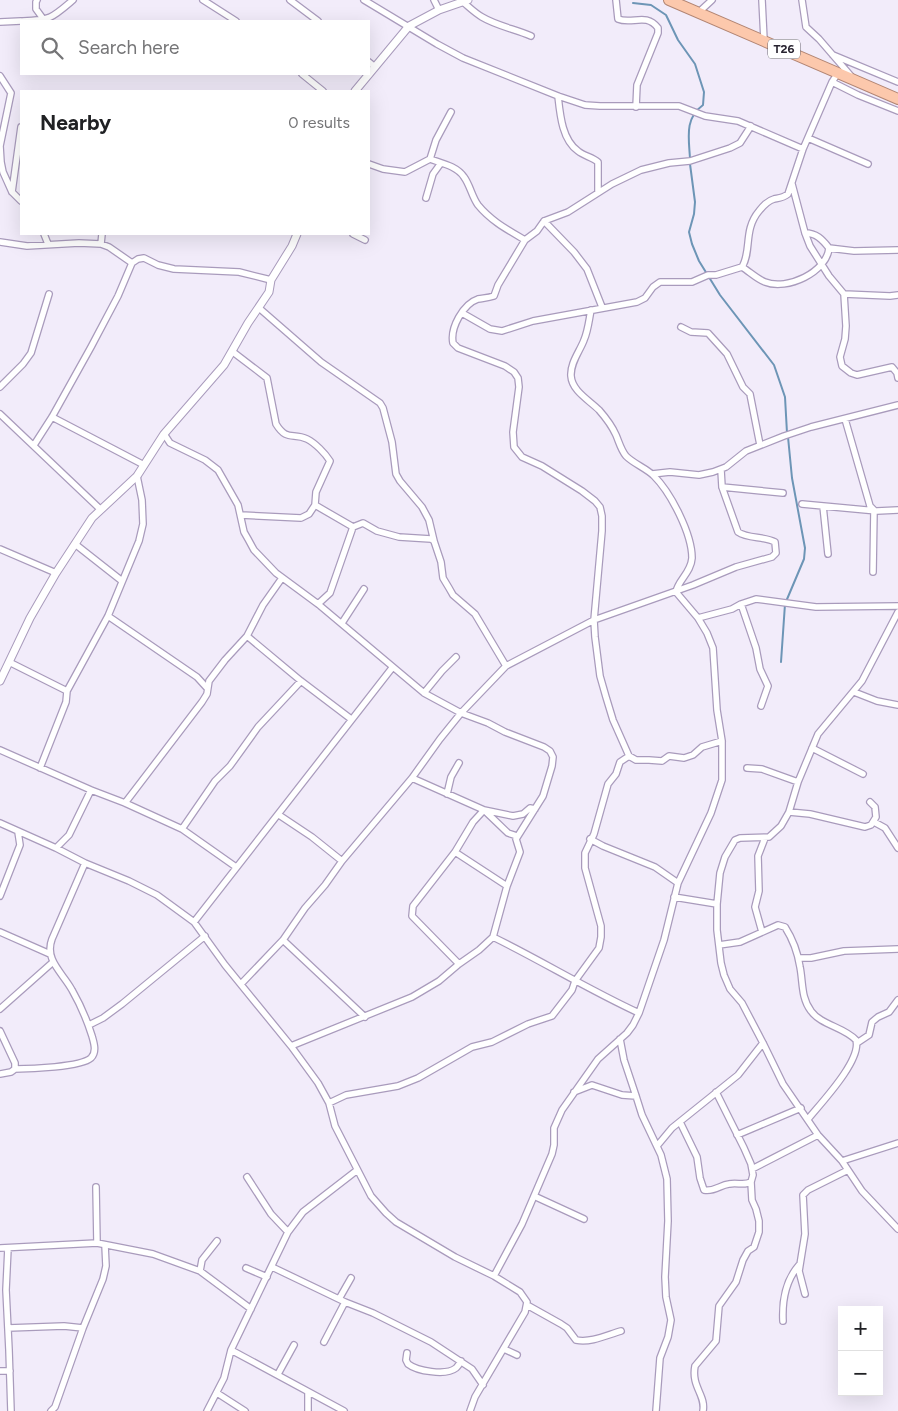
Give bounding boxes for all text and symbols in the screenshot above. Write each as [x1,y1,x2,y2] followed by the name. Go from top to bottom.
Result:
[20,20,370,75] search box
[38,34,66,62] icon: search
[78,36,180,59] text: Search here
[768,40,800,59] road number: T26
[40,110,111,135] text: Nearby
[288,113,350,132] text: 0 results
[838,1306,883,1396] map controls
[838,1306,883,1351] button: +
[838,1351,883,1396] button: −

